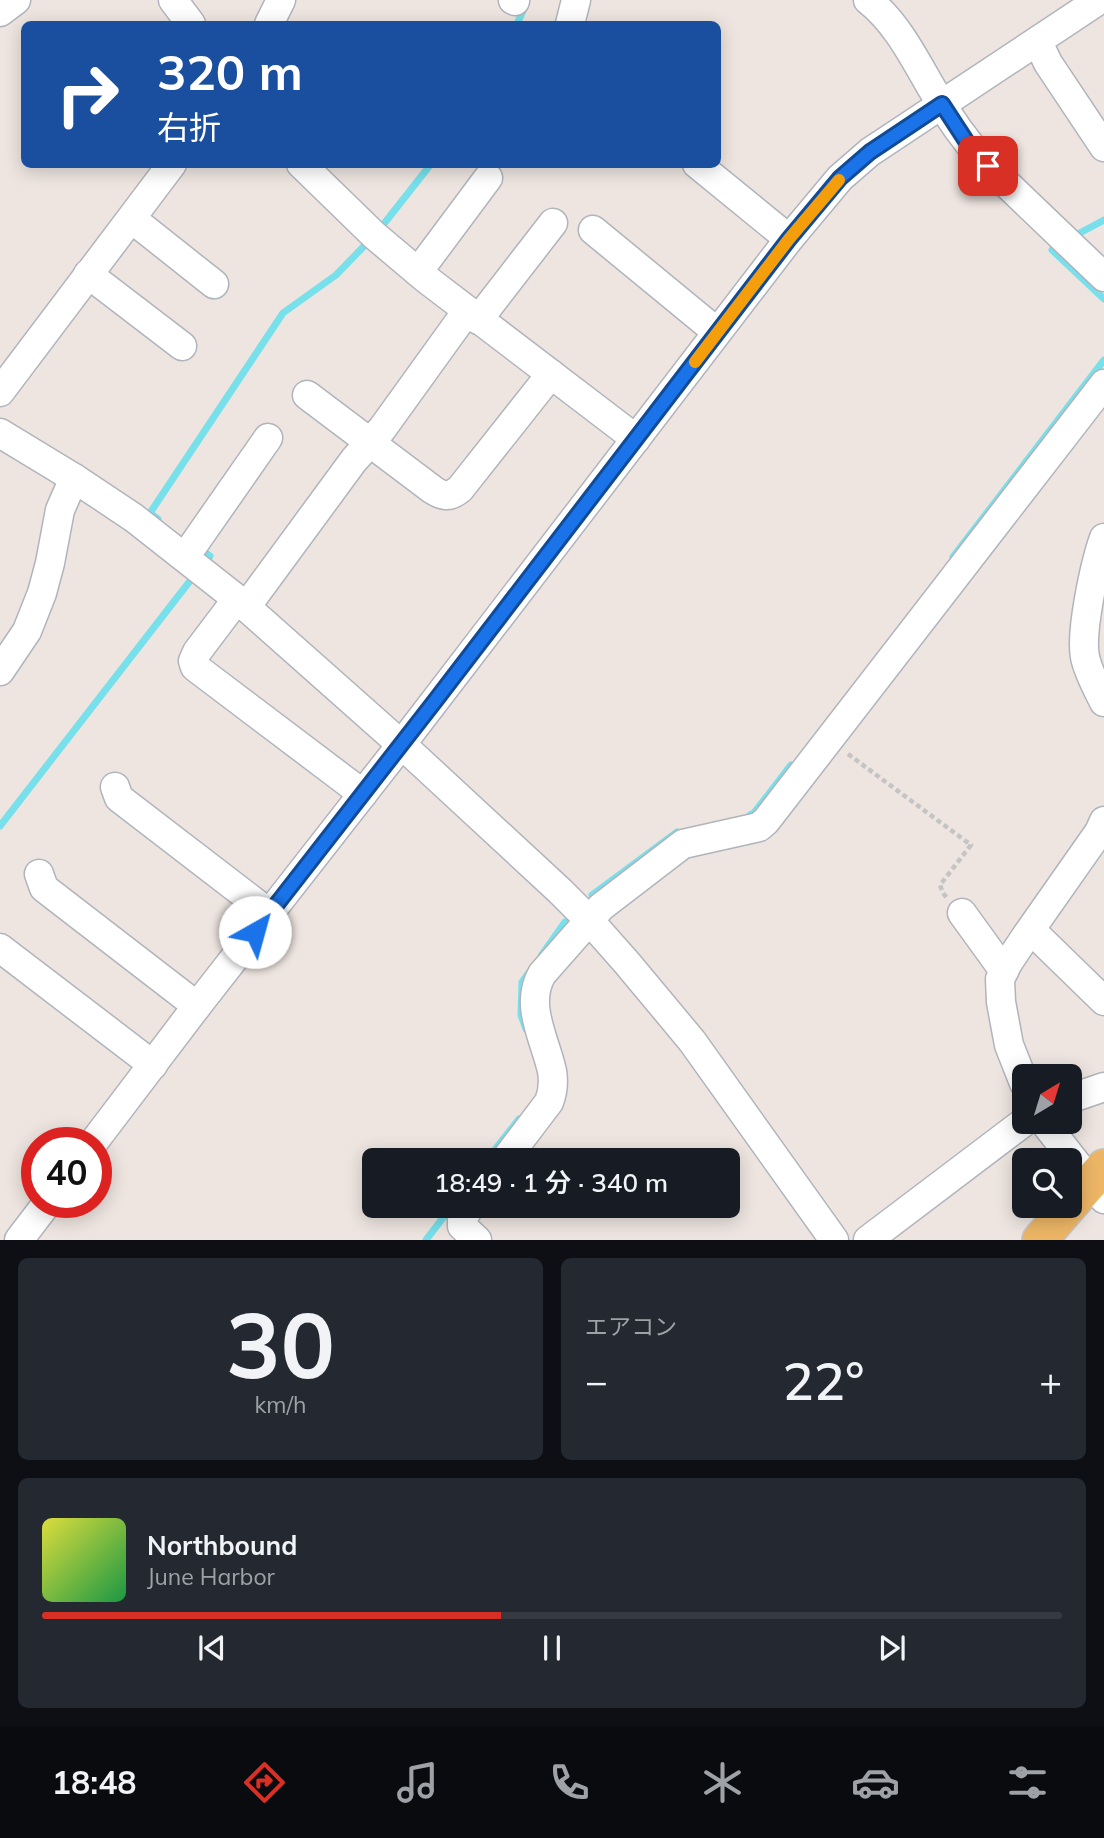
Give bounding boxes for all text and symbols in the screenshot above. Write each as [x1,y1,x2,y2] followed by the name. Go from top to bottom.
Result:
[157,41,303,102] text: 320 m
[42,49,133,140] icon: right
[157,107,221,147] text: 右折
[958,136,1018,196] pin
[969,147,1007,185] icon: arrive
[218,895,292,969] position arrow
[1012,1064,1082,1134] north arrow
[1012,1064,1082,1218] map controls
[21,1127,112,1218] speed limit sign: 40
[1012,1148,1082,1218] button: search
[434,1166,668,1199] text: 18:49 · 1 分 · 340 m
[226,1287,335,1401] text: 30
[585,1312,677,1341] text: エアコン
[783,1348,864,1413] text: 22°
[585,1357,608,1405] text: −
[1039,1357,1062,1405] text: +
[254,1390,307,1419] text: km/h
[147,1529,297,1562] text: Northbound
[147,1562,275,1591] text: June Harbor
[193,1629,231,1667] icon: previous
[533,1629,571,1667] icon: pause
[873,1629,911,1667] icon: next
[240,1758,289,1807] icon: directions
[393,1758,442,1807] icon: music
[545,1758,594,1807] icon: phone
[698,1758,747,1807] icon: climate
[851,1758,900,1807] icon: car
[1003,1758,1052,1807] icon: filters
[52,1762,137,1802] text: 18:48

